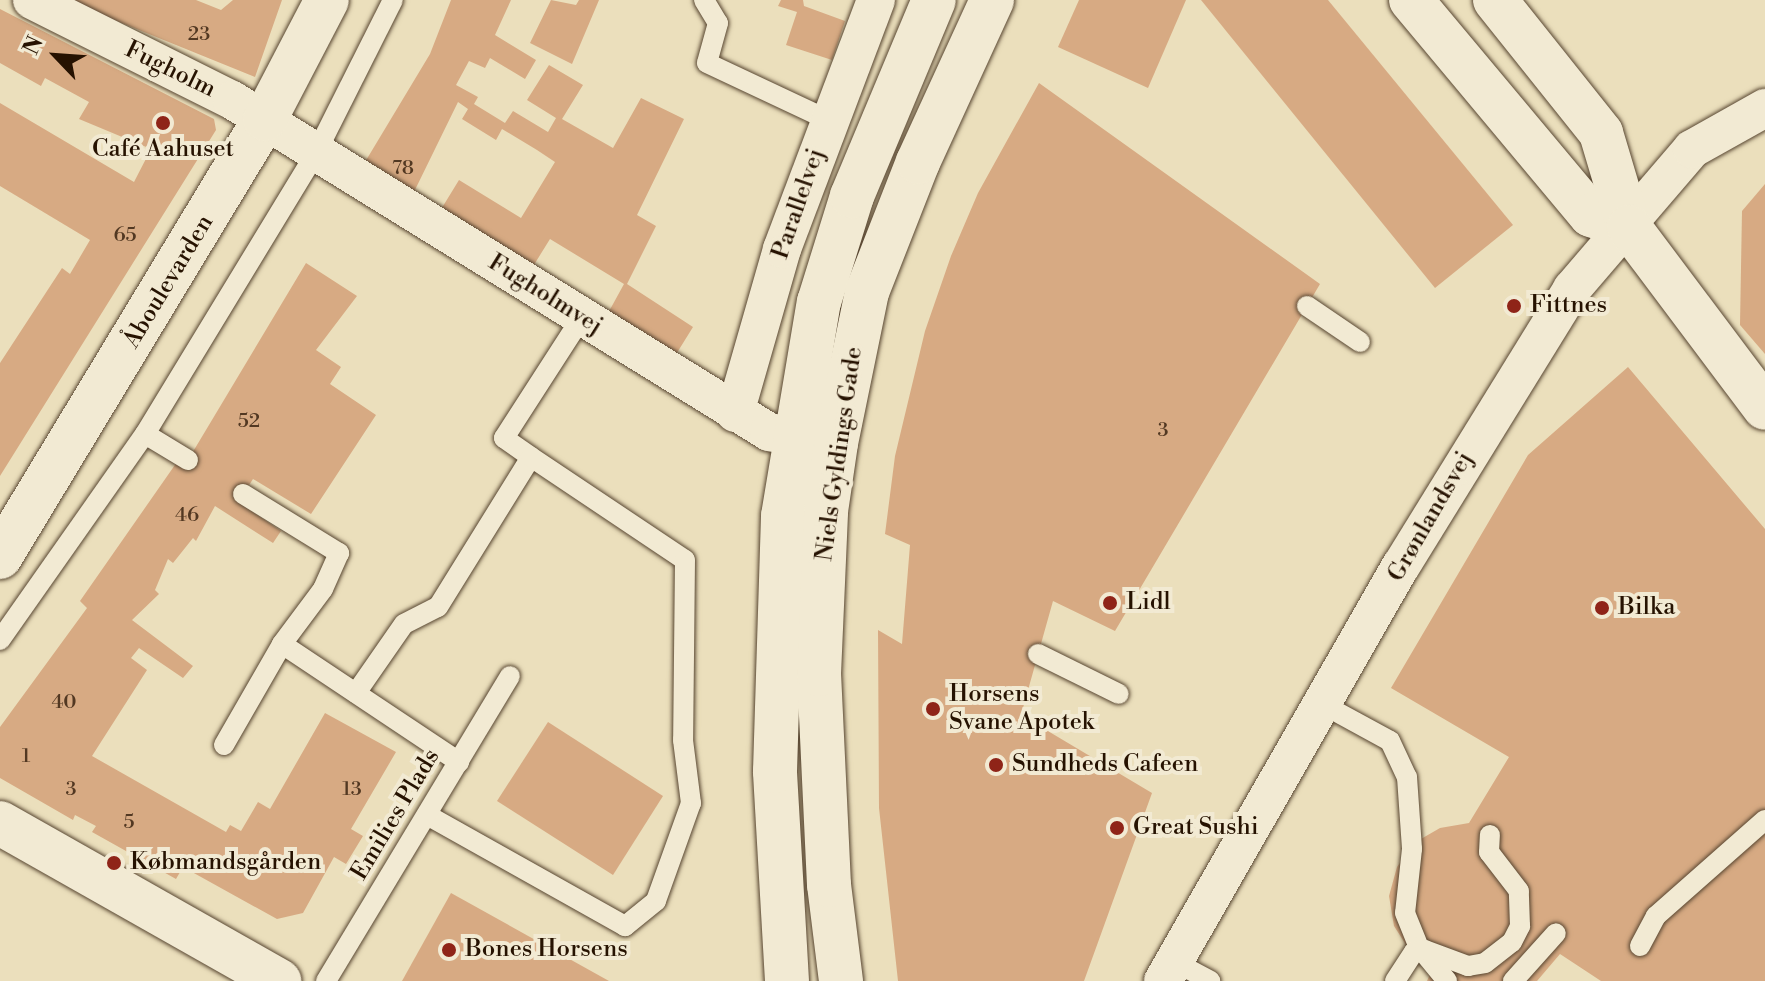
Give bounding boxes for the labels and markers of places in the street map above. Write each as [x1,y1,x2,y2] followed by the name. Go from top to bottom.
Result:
[154,114,172,132] marker: Café Aahuset
[92,136,234,164] place label: Café Aahuset
[1530,292,1607,320] place label: Fittnes
[1505,297,1523,315] marker: Fittnes
[1126,589,1171,617] place label: Lidl
[1101,594,1119,612] marker: Lidl
[1618,594,1675,622] place label: Bilka
[1593,599,1611,617] marker: Bilka
[949,681,1094,737] place label: Horsens Svane Apotek
[924,700,942,718] marker: Horsens Svane Apotek
[1012,751,1198,779] place label: Sundheds Cafeen
[987,756,1005,774] marker: Sundheds Cafeen
[1133,814,1259,842] place label: Great Sushi
[1108,819,1126,837] marker: Great Sushi
[130,849,321,877] place label: Købmandsgården
[105,854,123,872] marker: Købmandsgården
[465,936,628,964] place label: Bones Horsens
[440,941,458,959] marker: Bones Horsens

